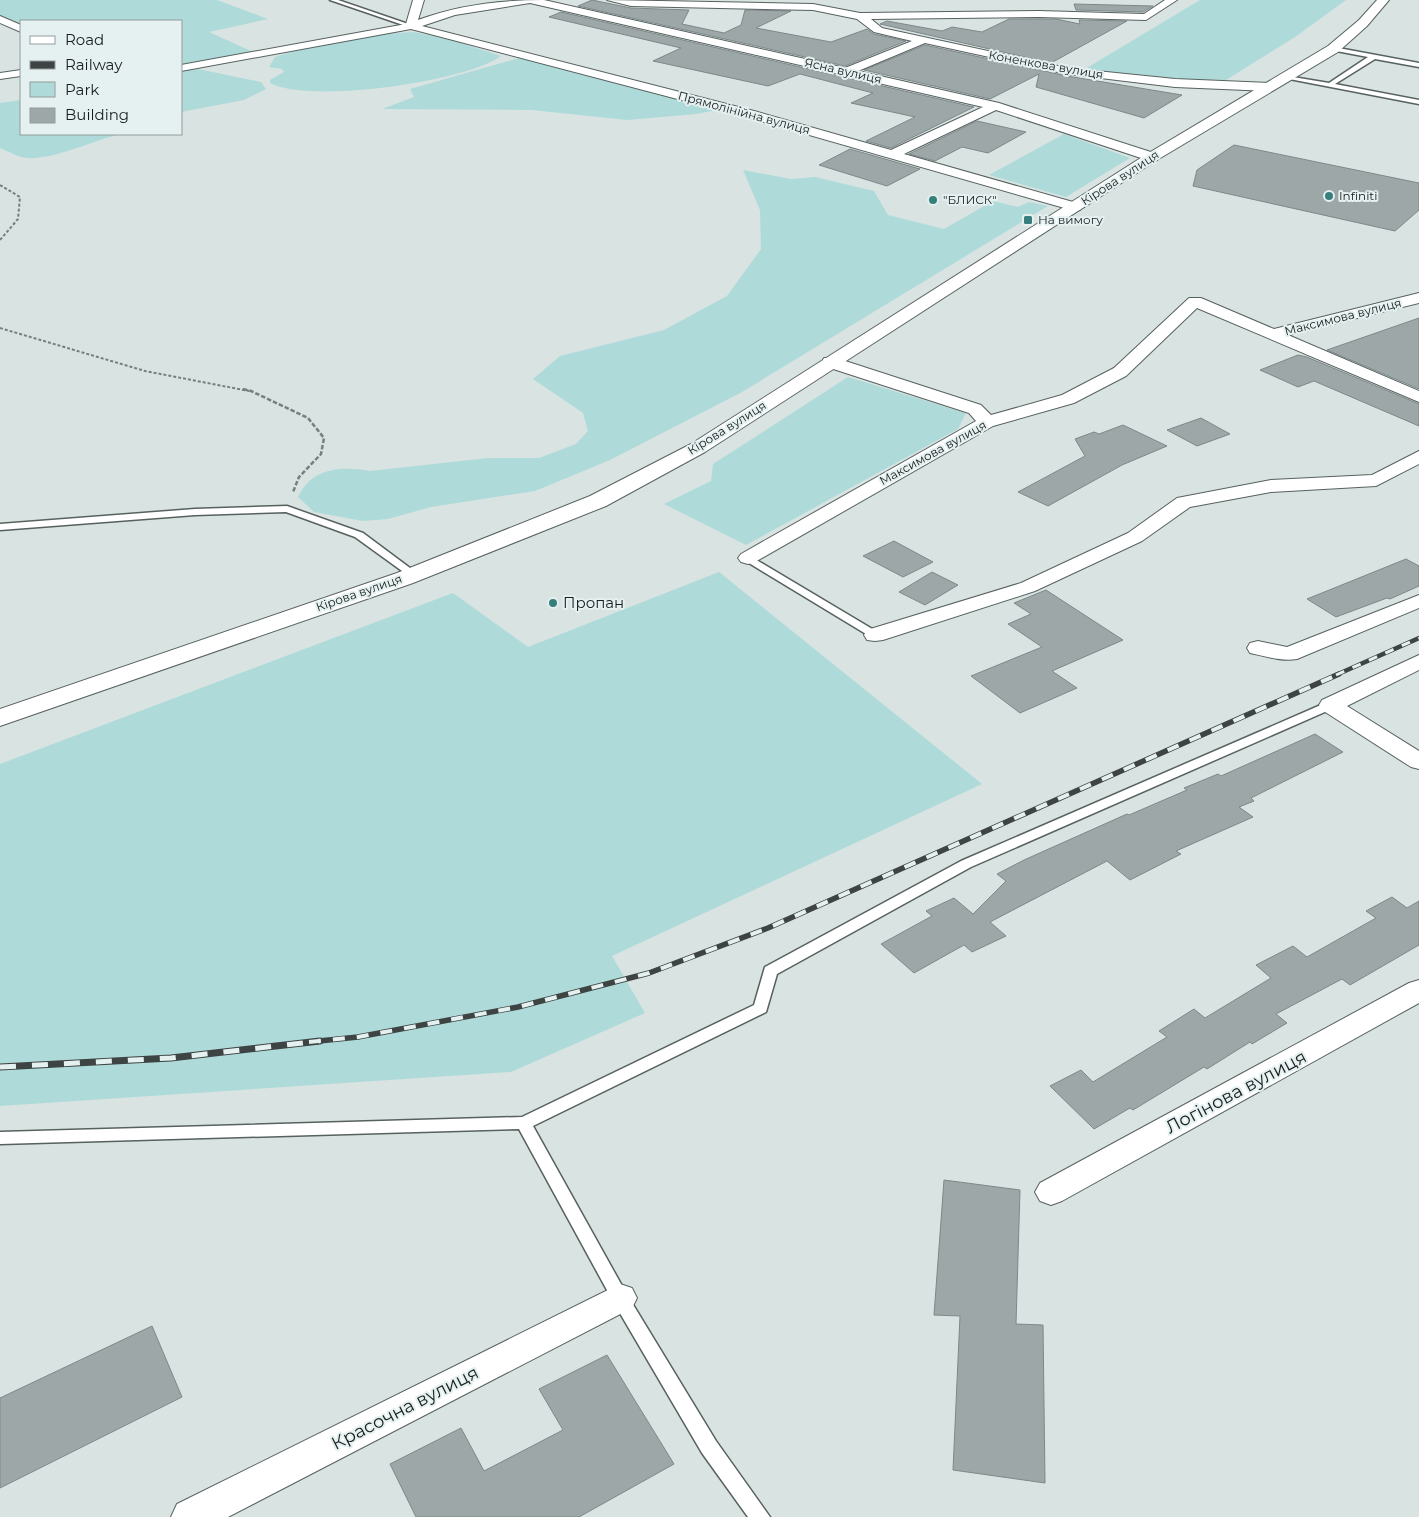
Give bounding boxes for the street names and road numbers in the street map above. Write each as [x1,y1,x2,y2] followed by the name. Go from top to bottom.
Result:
[988,47,1105,82] street label: Коненкова вулиця
[803,54,883,87] street label: Ясна вулиця
[676,88,812,137] street label: Прямолінійна вулиця
[1078,147,1162,208] street label: Кірова вулиця
[1283,295,1403,338] street label: Максимова вулиця
[685,397,769,458] street label: Кірова вулиця
[877,417,989,488] street label: Максимова вулиця
[314,571,404,614] street label: Кірова вулиця
[1162,1046,1310,1138] street label: Логінова вулиця
[328,1361,482,1455] street label: Красочна вулиця

